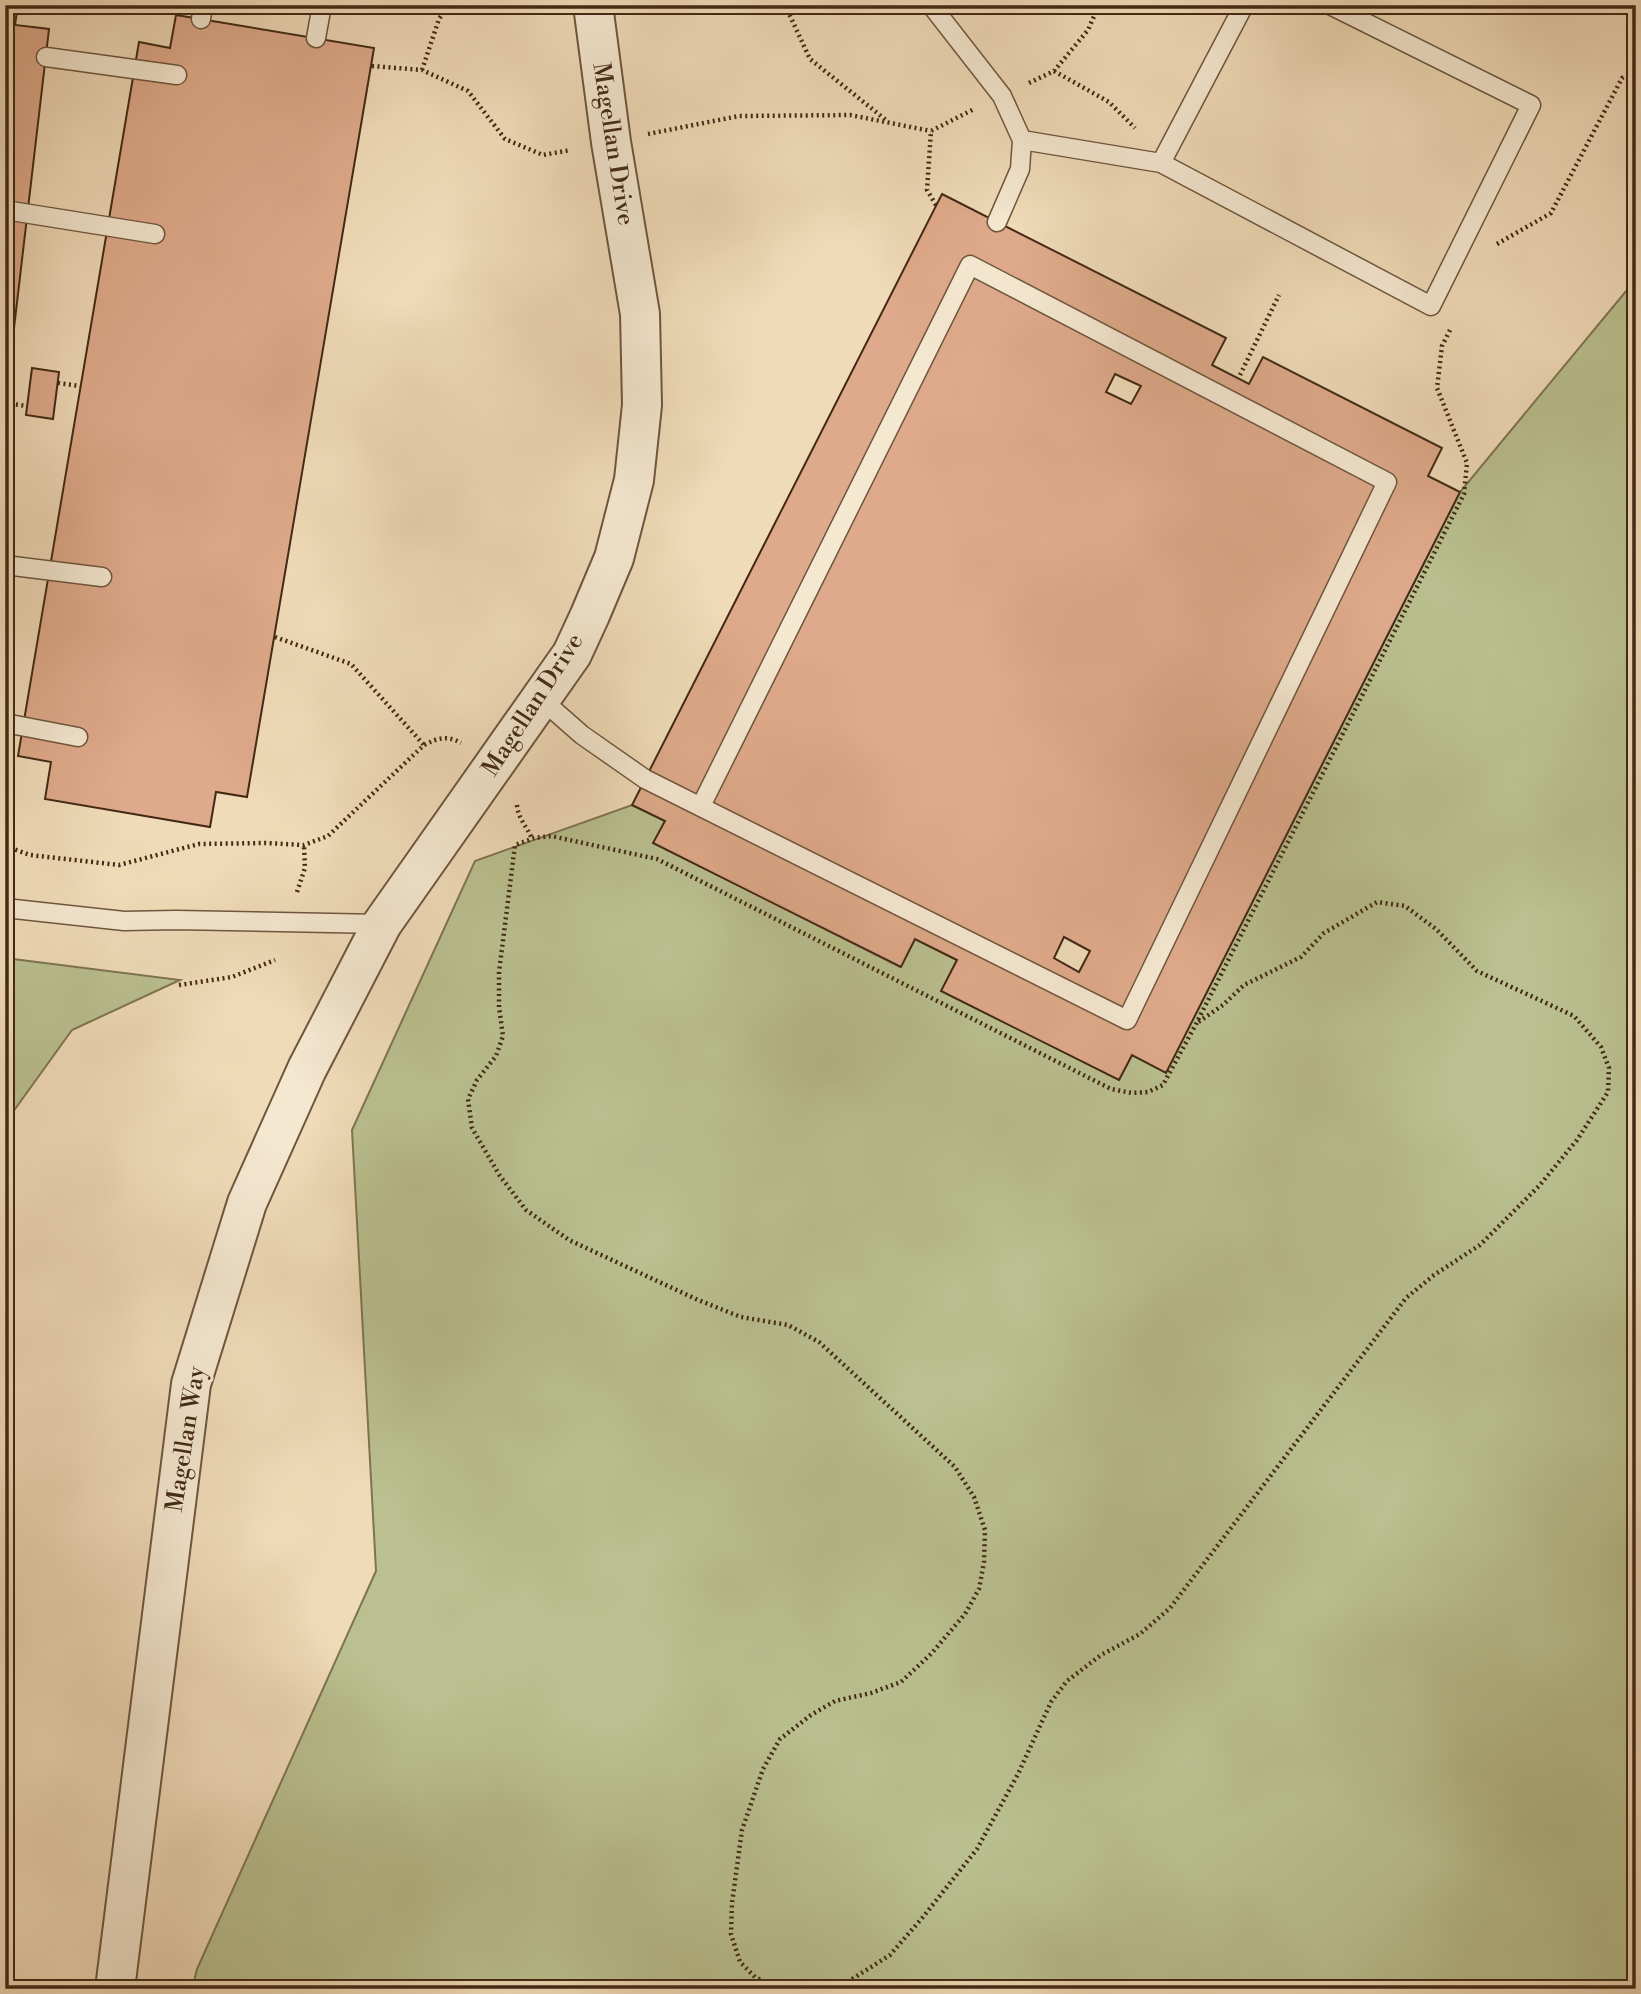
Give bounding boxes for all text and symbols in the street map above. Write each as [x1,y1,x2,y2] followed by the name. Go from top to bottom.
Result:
[585,61,641,227] street label: Magellan Drive
[476,628,590,782] street label: Magellan Drive
[160,1364,212,1514] street label: Magellan Way

